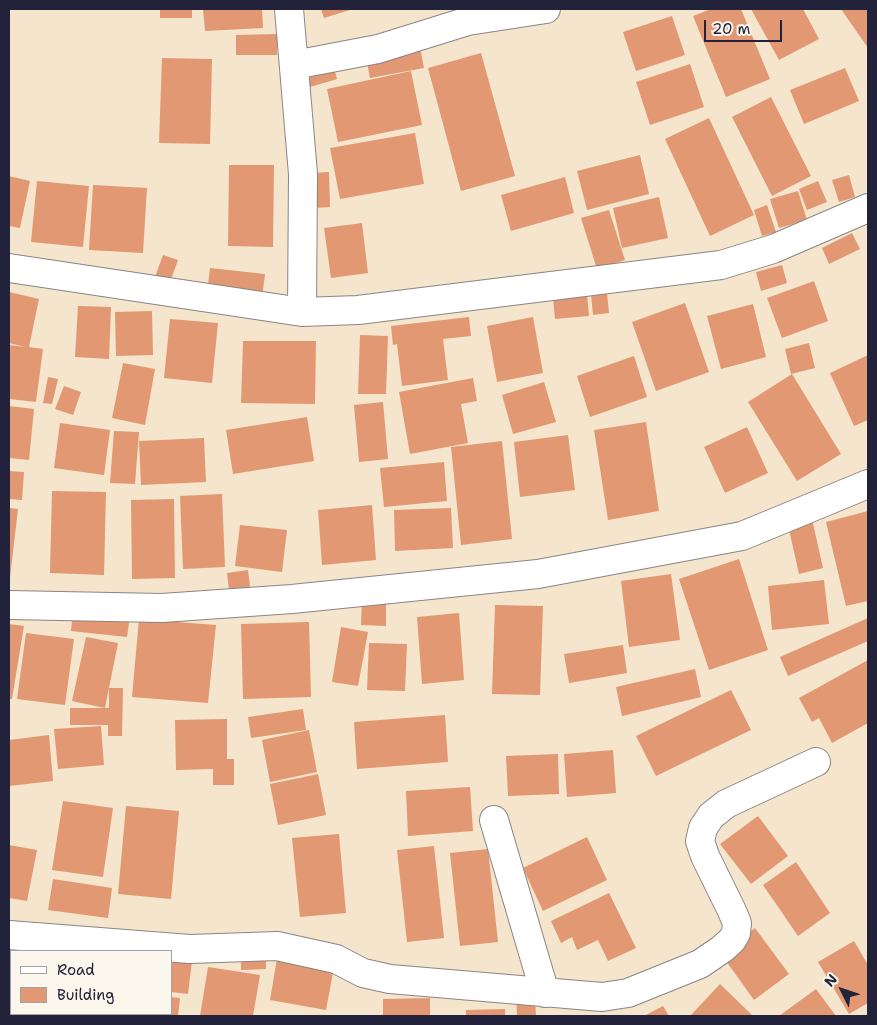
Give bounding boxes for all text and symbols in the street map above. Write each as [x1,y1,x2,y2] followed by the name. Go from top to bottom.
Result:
[707,10,784,42] scale bar
[712,19,751,39] text: 20 m
[10,950,172,1015] legend
[57,960,95,980] text: Road
[817,965,867,1015] north arrow
[820,970,841,990] text: N
[57,985,114,1005] text: Building

